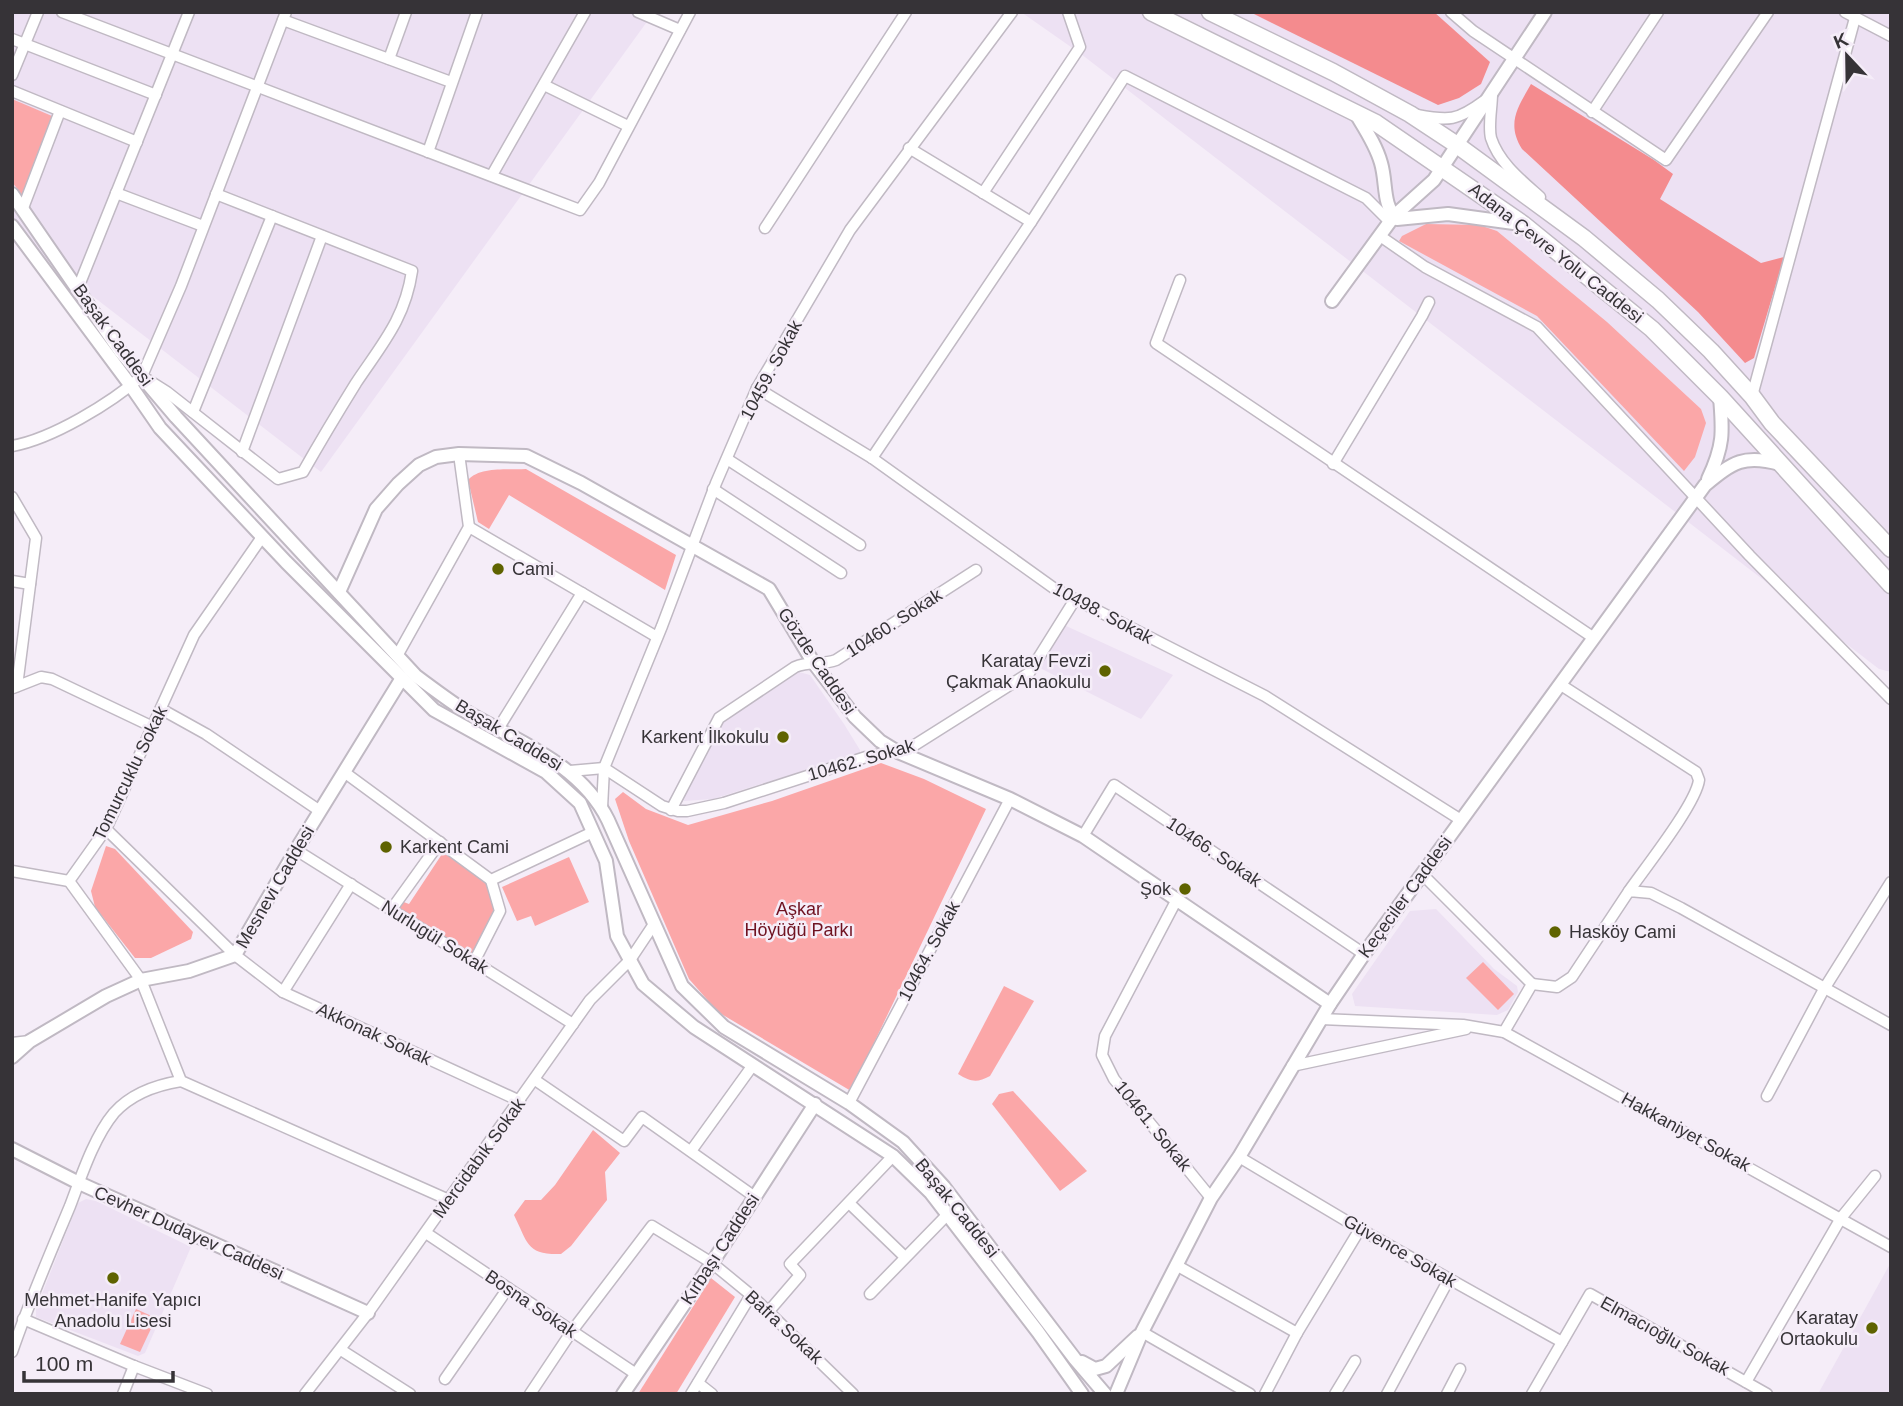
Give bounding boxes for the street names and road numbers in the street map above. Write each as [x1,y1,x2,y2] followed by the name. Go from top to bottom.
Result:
[1465,179,1647,327] street label: Adana Çevre Yolu Caddesi
[69,280,157,390] street label: Başak Caddesi
[736,316,806,423] street label: 10459. Sokak
[1050,578,1157,648] street label: 10498. Sokak
[842,584,946,661] street label: 10460. Sokak
[774,604,860,718] street label: Gözde Caddesi
[452,695,566,775] street label: Başak Caddesi
[89,702,172,843] street label: Tomurcuklu Sokak
[805,735,918,785] street label: 10462. Sokak
[1163,813,1266,892] street label: 10466. Sokak
[232,822,318,952] street label: Mesnevi Caddesi
[1354,832,1456,962] street label: Keçeciler Caddesi
[378,896,493,978] street label: Nurlugül Sokak
[894,897,964,1004] street label: 10464. Sokak
[314,999,435,1070] street label: Akkonak Sokak
[1111,1077,1196,1176] street label: 10461. Sokak
[1618,1088,1755,1176] street label: Hakkaniyet Sokak
[429,1093,530,1222] street label: Mercidabık Sokak
[911,1155,1003,1261] street label: Başak Caddesi
[91,1182,287,1284] street label: Cevher Dudayev Caddesi
[677,1190,763,1308] street label: Kırbaşı Caddesi
[1340,1211,1461,1292] street label: Güvence Sokak
[481,1266,581,1343] street label: Bosna Sokak
[741,1286,827,1368] street label: Bafra Sokak
[1597,1292,1734,1380] street label: Elmacıoğlu Sokak

